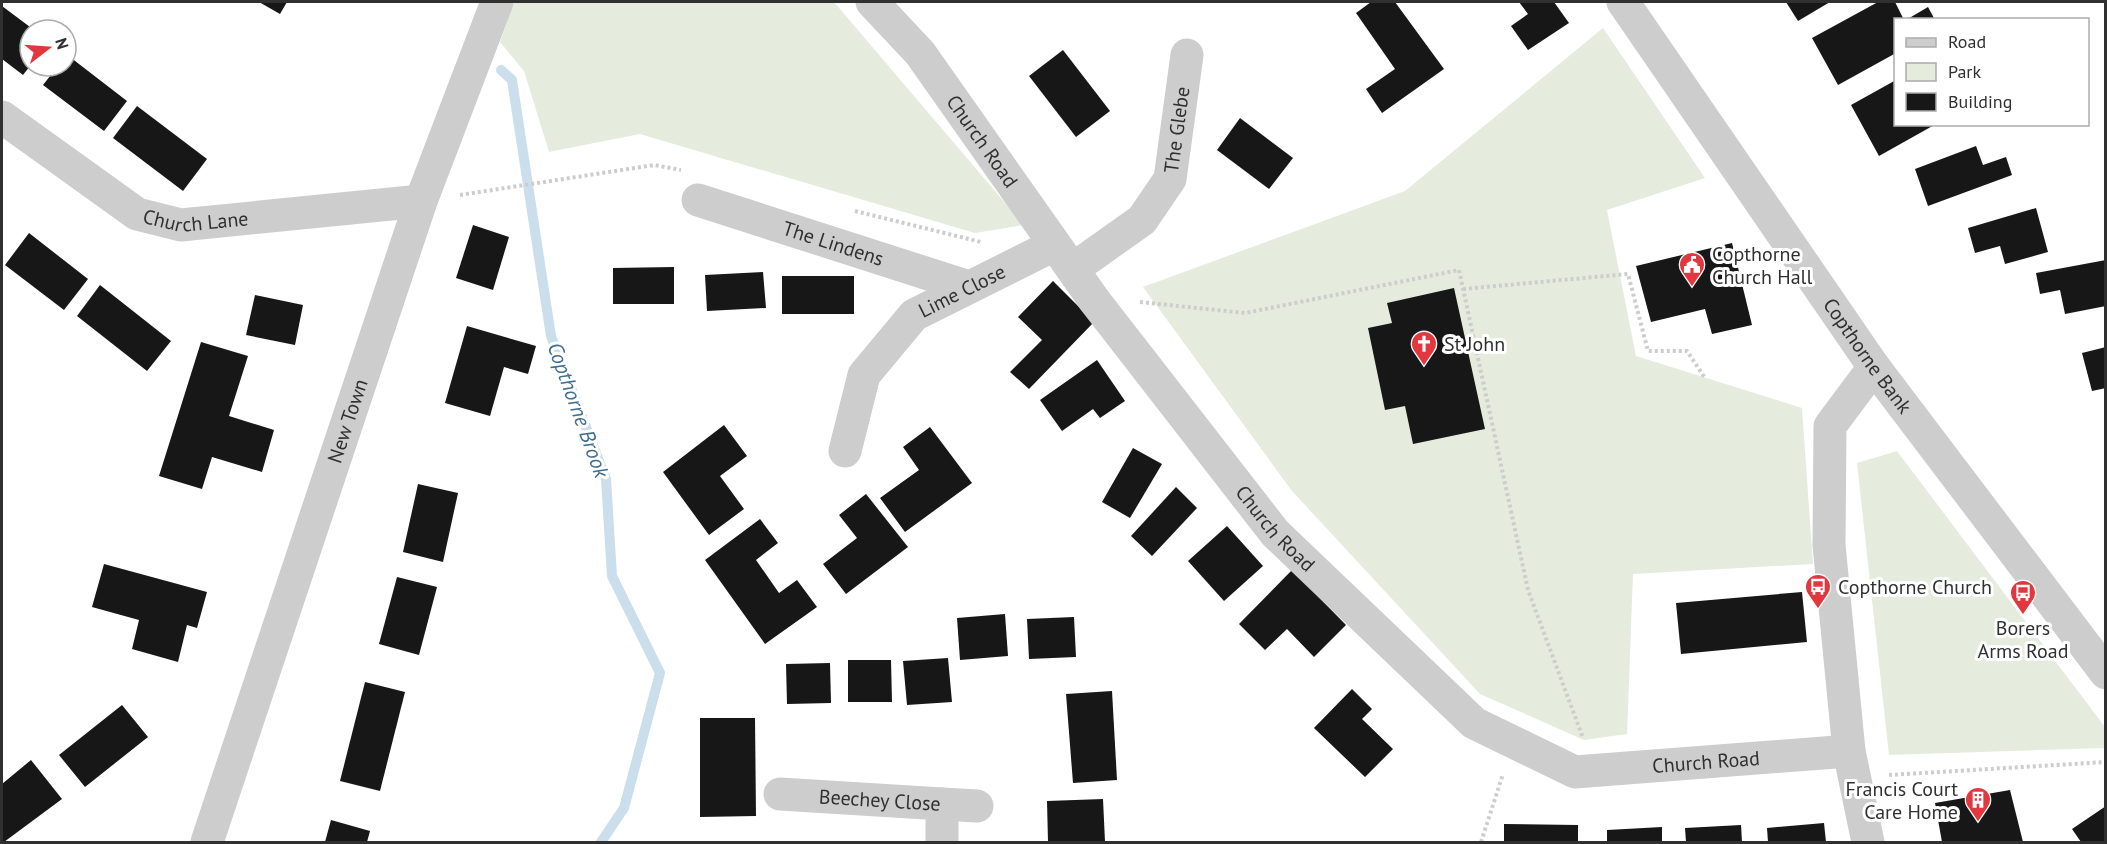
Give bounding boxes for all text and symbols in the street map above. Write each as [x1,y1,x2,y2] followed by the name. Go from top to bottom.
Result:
[18,18,78,78] north arrow
[1894,18,2089,126] legend
[1948,30,1986,53] text: Road
[51,36,73,52] text: N
[1948,60,1981,83] text: Park
[1158,85,1196,175] street label: The Glebe
[941,90,1024,193] street label: Church Road
[1948,90,2012,113] text: Building
[140,203,250,238] street label: Church Lane
[779,215,887,272] street label: The Lindens
[1712,241,1812,290] place label: Copthorne Church Hall
[1677,250,1707,288] public building icon: Copthorne Church Hall
[914,258,1010,324] street label: Lime Close
[1817,293,1918,419] street label: Copthorne Bank
[1409,329,1439,367] church icon: St John
[1444,331,1505,357] place label: St John
[542,339,616,483] water label: Copthorne Brook
[321,375,374,466] street label: New Town
[1230,480,1321,577] street label: Church Road
[1803,572,1833,610] bus stop icon: Copthorne Church
[1838,574,1992,600] place label: Copthorne Church
[2008,578,2038,616] bus stop icon: Borers Arms Road
[1978,615,2068,664] place label: Borers Arms Road
[1651,745,1761,779] street label: Church Road
[1845,776,1958,825] place label: Francis Court Care Home
[818,783,941,817] street label: Beechey Close
[1963,785,1993,823] building icon: Francis Court Care Home

